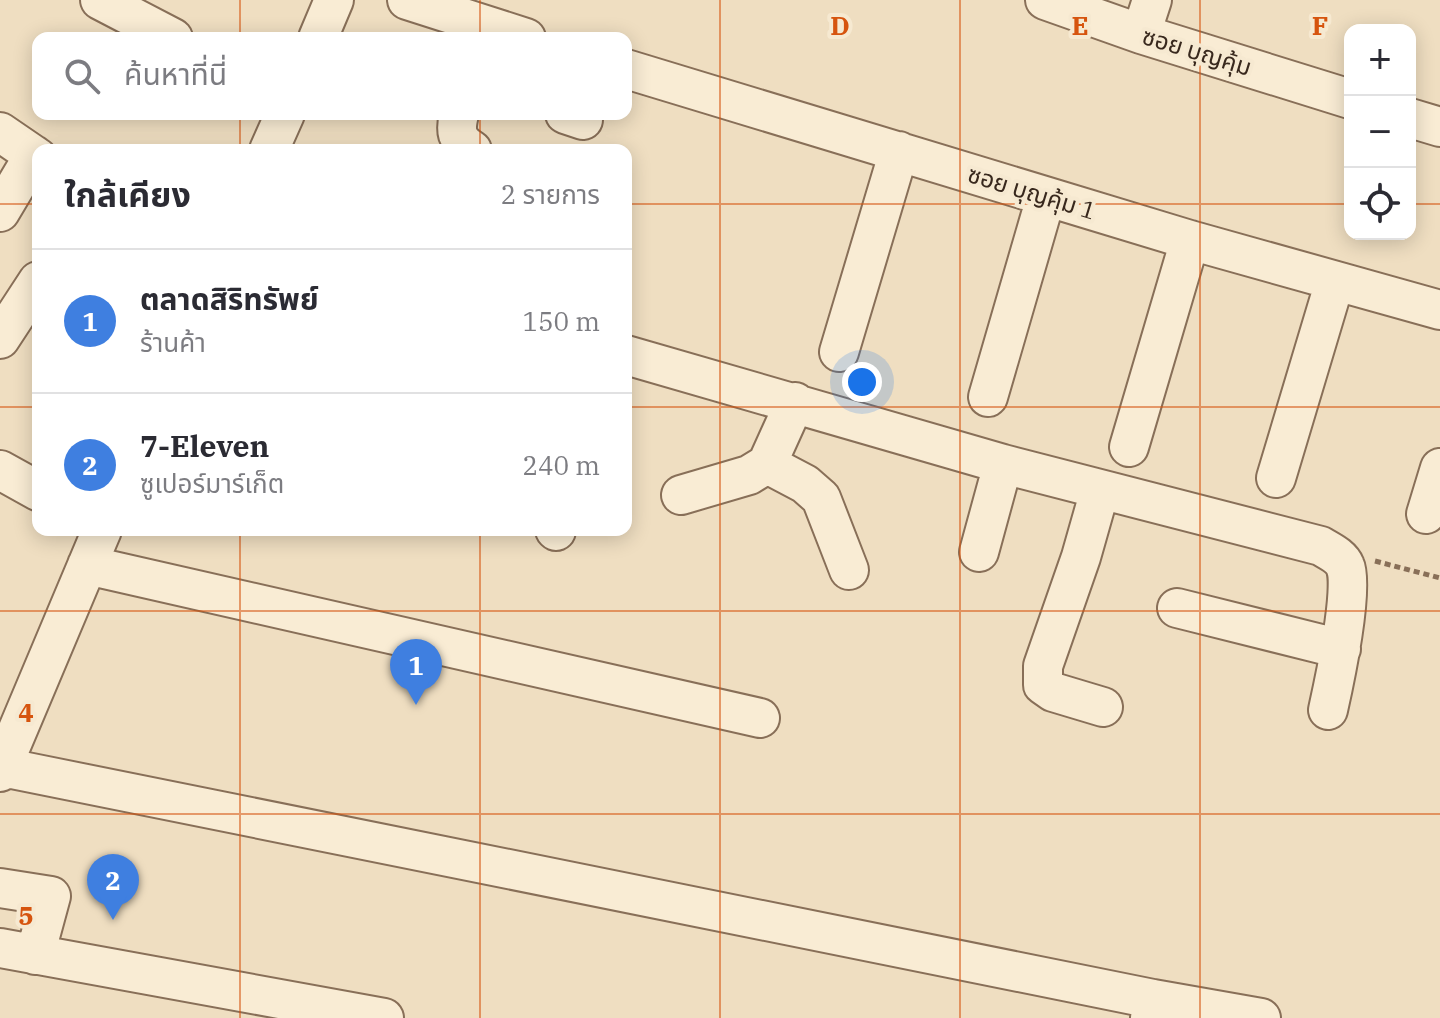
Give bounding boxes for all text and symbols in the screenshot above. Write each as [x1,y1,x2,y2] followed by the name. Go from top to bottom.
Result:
[830,8,850,42] text: D
[1071,8,1089,42] text: E
[1312,8,1328,42] text: F
[1138,19,1256,83] street label: ซอย บุญคุ้ม
[1344,24,1416,240] map controls
[1344,24,1416,96] button: +
[32,32,632,120] search box
[60,54,104,98] icon: search
[124,54,227,93] text: ค้นหาที่นี่
[1344,96,1416,168] button: −
[964,157,1100,227] street label: ซอย บุญคุ้ม 1
[1344,168,1416,240] button: locate
[64,172,191,216] text: ใกล้เคียง
[501,177,600,211] text: 2 รายการ
[140,279,319,318] text: ตลาดสิริทรัพย์
[82,304,98,338] text: 1
[522,304,600,338] text: 150 m
[140,325,206,359] text: ร้านค้า
[842,362,882,402] your location
[140,426,269,465] text: 7-Eleven
[82,448,98,482] text: 2
[522,448,600,482] text: 240 m
[140,466,284,500] text: ซูเปอร์มาร์เก็ต
[390,639,442,705] pin: 1
[18,695,34,729] text: 4
[87,854,139,920] pin: 2
[18,898,34,932] text: 5

